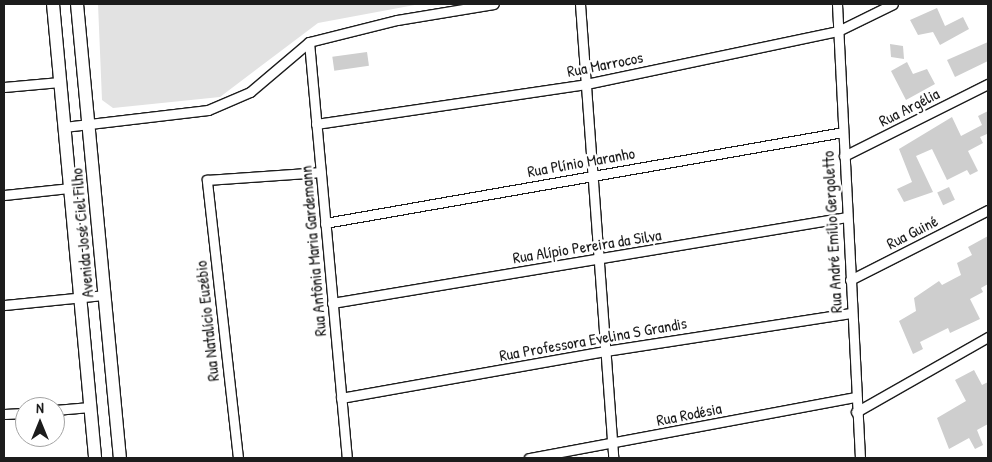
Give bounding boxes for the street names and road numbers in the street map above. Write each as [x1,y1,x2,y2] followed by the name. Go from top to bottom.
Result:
[565,47,645,81] street label: Rua Marrocos
[876,84,942,130] street label: Rua Argélia
[526,143,636,181] street label: Rua Plínio Maranho
[818,150,846,314] street label: Rua André Emílio Gergoletto
[296,165,330,337] street label: Rua Antônia Maria Gardemann
[67,167,97,299] street label: Avenida José Ciel Filho
[883,211,941,253] street label: Rua Guiné
[511,225,663,267] street label: Rua Alípio Pereira da Silva
[191,260,223,382] street label: Rua Natalício Euzébio
[498,313,688,365] street label: Rua Professora Evelina S Grandis
[655,398,723,430] street label: Rua Rodésia

